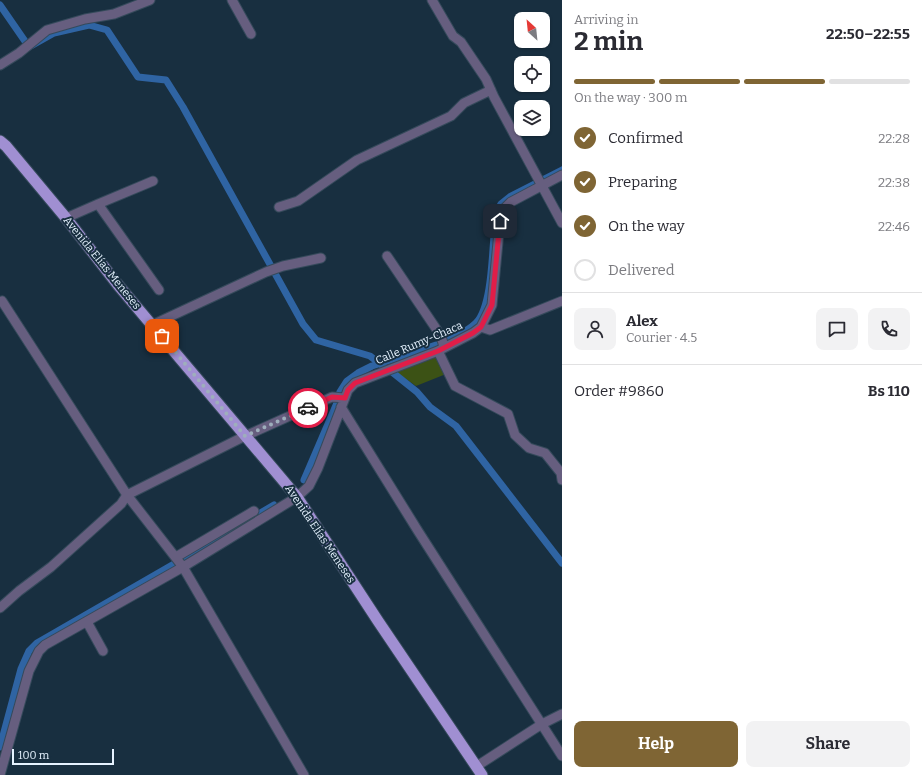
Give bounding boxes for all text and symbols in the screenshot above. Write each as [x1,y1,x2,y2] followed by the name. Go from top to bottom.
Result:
[514,12,550,48] north arrow
[514,12,550,136] map controls
[574,12,639,27] text: Arriving in
[826,25,910,43] text: 22:50–22:55
[574,26,643,57] text: 2 min
[514,56,550,92] button: locate
[574,90,687,105] text: On the way · 300 m
[514,100,550,136] button: layers
[574,127,596,149] icon: check
[608,129,683,147] text: Confirmed
[878,131,910,146] text: 22:28
[574,171,596,193] icon: check
[608,173,677,191] text: Preparing
[878,175,910,190] text: 22:38
[483,204,517,238] pin
[489,210,511,232] icon: home
[61,214,143,312] street label: Avenida Elías Meneses
[574,215,596,237] icon: check
[608,217,685,235] text: On the way
[878,219,910,234] text: 22:46
[608,261,675,279] text: Delivered
[574,308,616,350] button: person
[816,308,858,350] button: chat
[868,308,910,350] button: phone
[626,312,658,330] text: Alex
[145,319,179,353] pin
[374,319,464,367] street label: Calle Rumy-Chaca
[151,325,173,347] icon: bag
[626,330,697,345] text: Courier · 4.5
[574,382,664,400] text: Order #9860
[868,382,910,400] text: Bs 110
[288,388,328,428] courier
[297,397,319,419] icon: car
[282,483,358,585] street label: Avenida Elías Meneses
[574,721,738,767] button: Help
[746,721,910,767] button: Share
[12,747,114,766] scale bar
[18,749,49,762] text: 100 m

